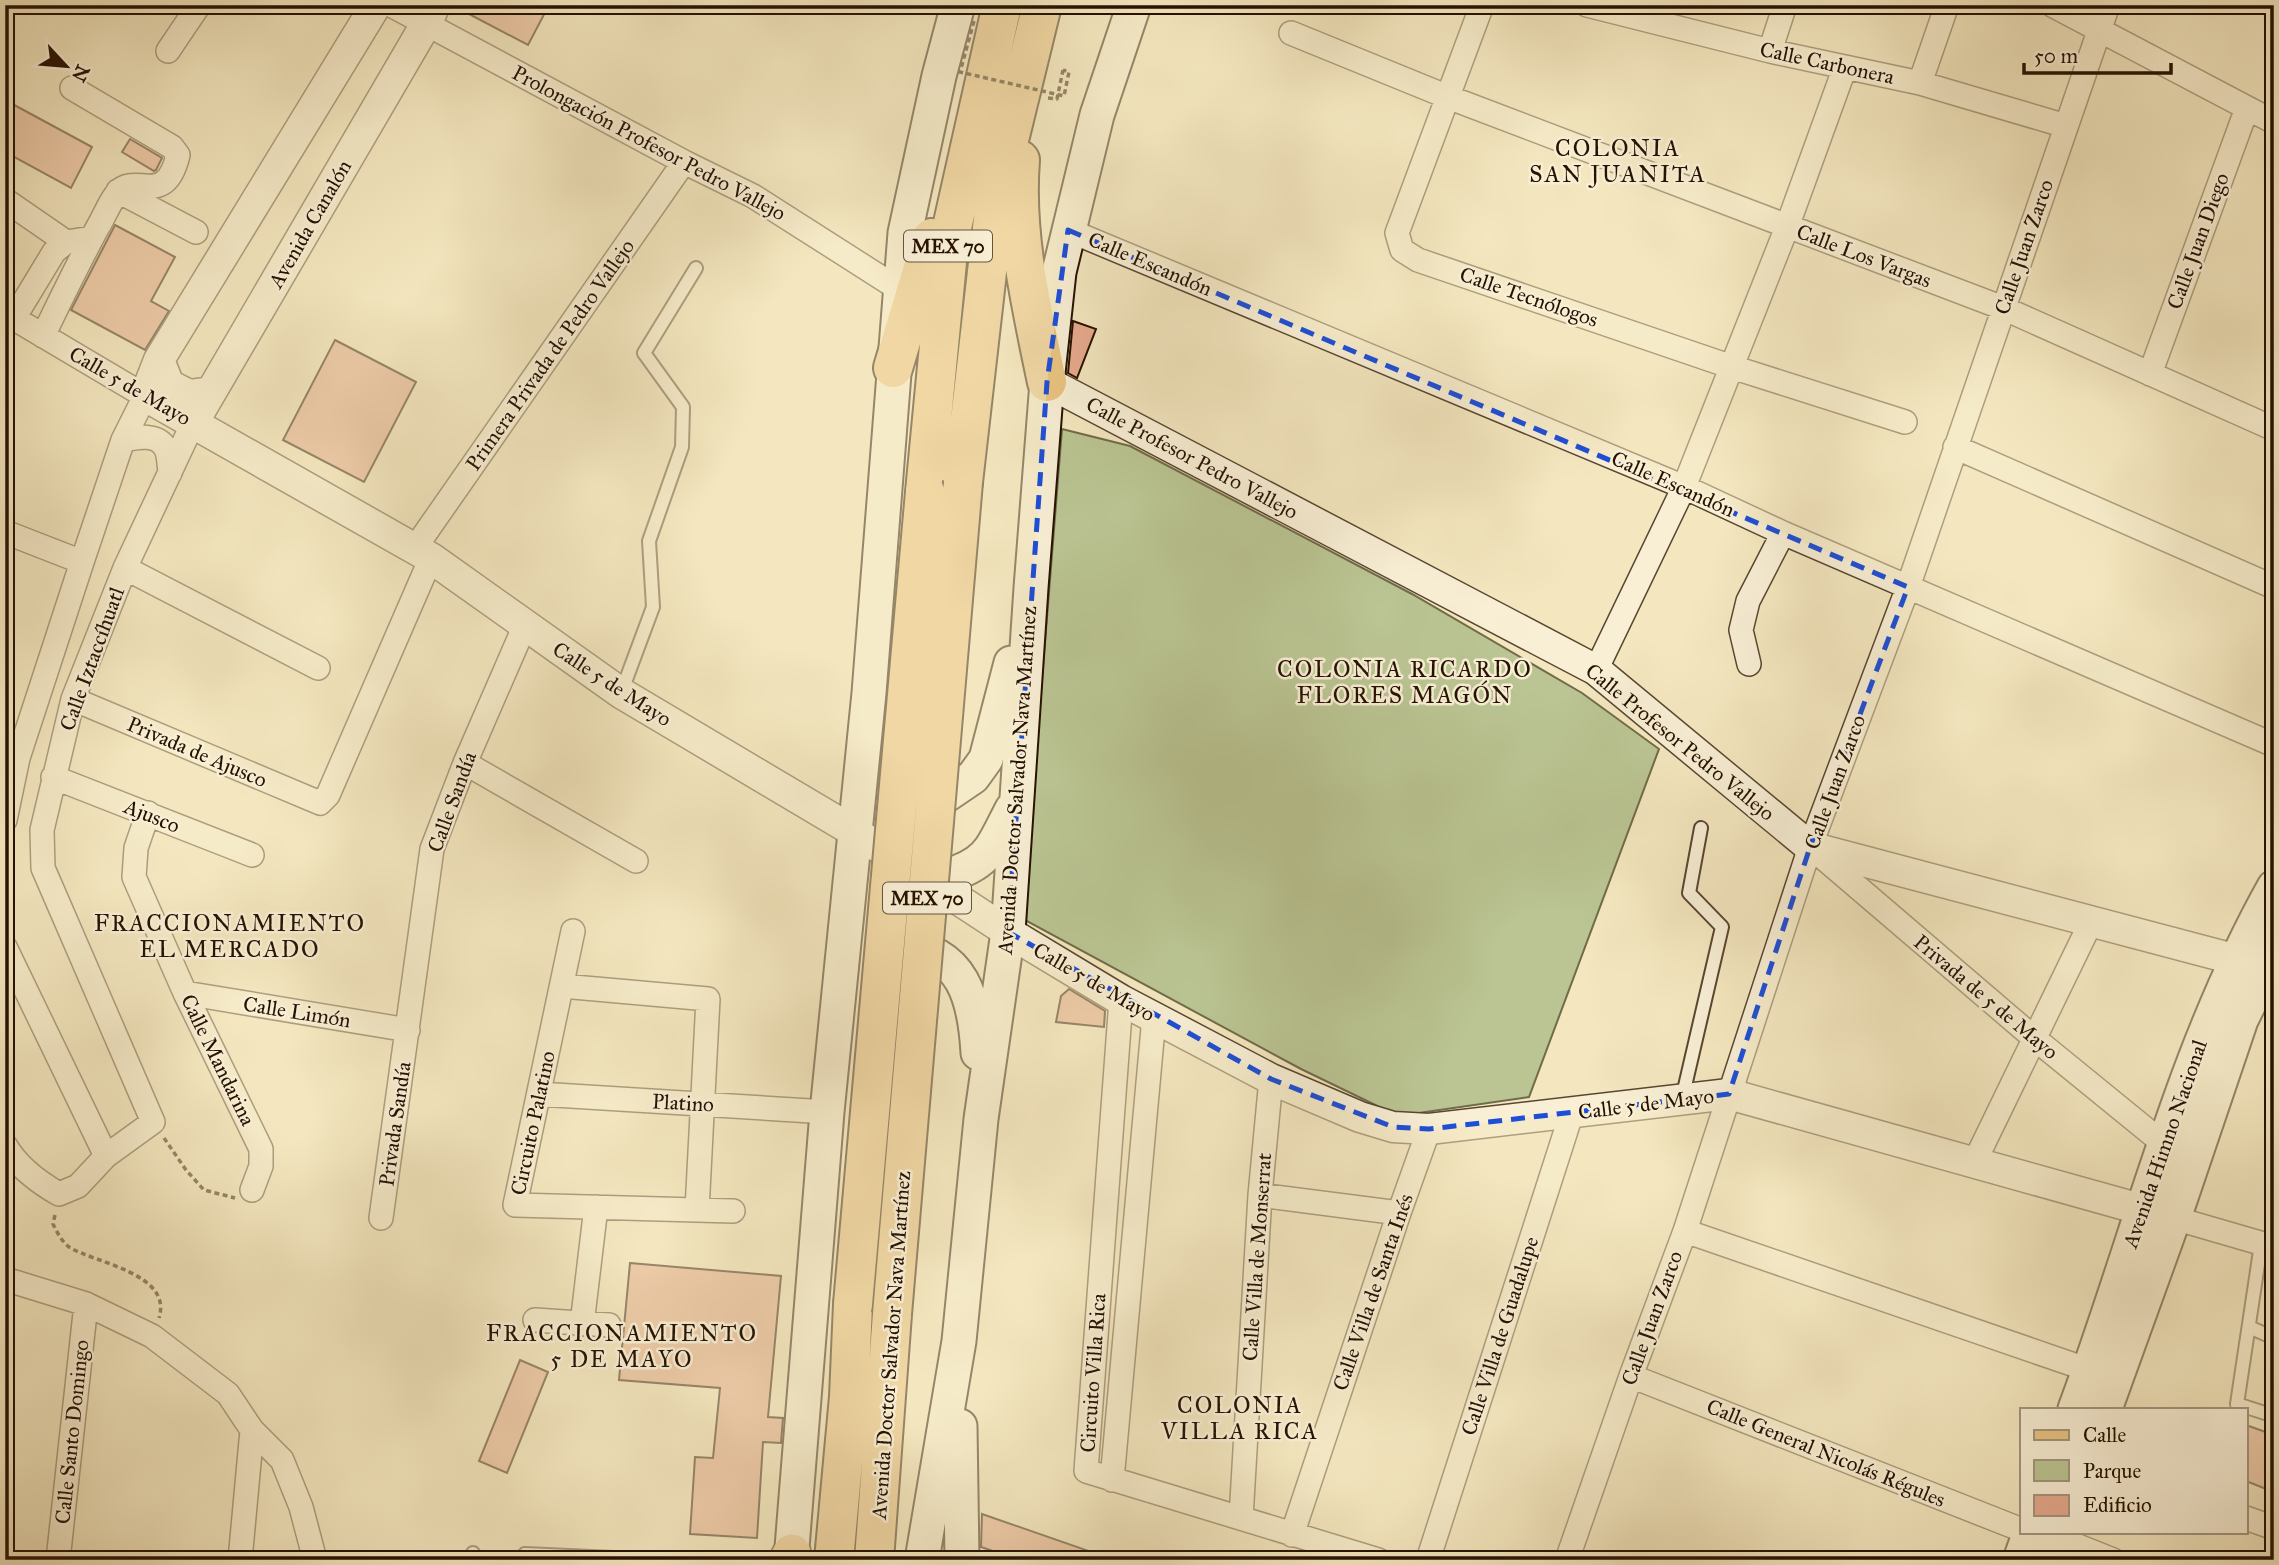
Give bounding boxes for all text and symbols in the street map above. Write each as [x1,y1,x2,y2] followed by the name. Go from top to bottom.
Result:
[32,32,102,102] north arrow
[2024,32,2170,76] scale bar
[1757,36,1897,90] street label: Calle Carbonera
[2034,43,2079,69] text: 50 m
[508,60,790,226] street label: Prolongación Profesor Pedro Vallejo
[67,61,95,86] text: N
[1529,134,1707,188] district label: COLONIA SAN JUANITA
[262,155,357,294] street label: Avenida Canalón
[2161,169,2235,313] street label: Calle Juan Diego
[1989,176,2059,318] street label: Calle Juan Zarco
[1793,218,1935,294] street label: Calle Los Vargas
[1084,226,1216,302] street label: Calle Escandón
[904,230,992,262] road number: MEX 70
[460,234,640,476] street label: Primera Privada de Pedro Vallejo
[1456,261,1602,333] street label: Calle Tecnólogos
[64,341,196,432] street label: Calle 5 de Mayo
[1082,391,1303,525] street label: Calle Profesor Pedro Vallejo
[1607,445,1739,523] street label: Calle Escandón
[54,583,130,734] street label: Calle Iztaccíhuatl
[992,605,1042,956] street label: Avenida Doctor Salvador Nava Martínez
[548,636,677,732] street label: Calle 5 de Mayo
[1277,655,1533,709] district label: COLONIA RICARDO FLORES MAGÓN
[1580,658,1780,827] street label: Calle Profesor Pedro Vallejo
[123,711,271,793] street label: Privada de Ajusco
[1799,711,1871,853] street label: Calle Juan Zarco
[422,748,482,856] street label: Calle Sandía
[119,793,184,839] street label: Ajusco
[883,882,971,914] road number: MEX 70
[94,909,366,963] district label: FRACCIONAMIENTO EL MERCADO
[1908,929,2064,1065] street label: Privada de 5 de Mayo
[1028,937,1160,1028] street label: Calle 5 de Mayo
[175,990,261,1130] street label: Calle Mandarina
[241,991,353,1033] street label: Calle Limón
[2117,1036,2213,1252] street label: Avenida Himno Nacional
[505,1048,561,1197] street label: Circuito Palatino
[373,1060,417,1188] street label: Privada Sandía
[1577,1083,1716,1125] street label: Calle 5 de Mayo
[651,1088,715,1118] street label: Platino
[1237,1151,1277,1362] street label: Calle Villa de Monserrat
[866,1170,916,1521] street label: Avenida Doctor Salvador Nava Martínez
[1327,1190,1419,1394] street label: Calle Villa de Santa Inés
[1456,1233,1545,1439] street label: Calle Villa de Guadalupe
[1616,1247,1688,1389] street label: Calle Juan Zarco
[1074,1292,1112,1454] street label: Circuito Villa Rica
[486,1319,758,1373] district label: FRACCIONAMIENTO 5 DE MAYO
[49,1338,95,1525] street label: Calle Santo Domingo
[1160,1391,1319,1445] district label: COLONIA VILLA RICA
[1703,1393,1949,1513] street label: Calle General Nicolás Régules
[2020,1408,2248,1534] legend
[2083,1422,2126,1448] text: Calle
[2083,1458,2142,1484] text: Parque
[2083,1492,2152,1518] text: Edificio

